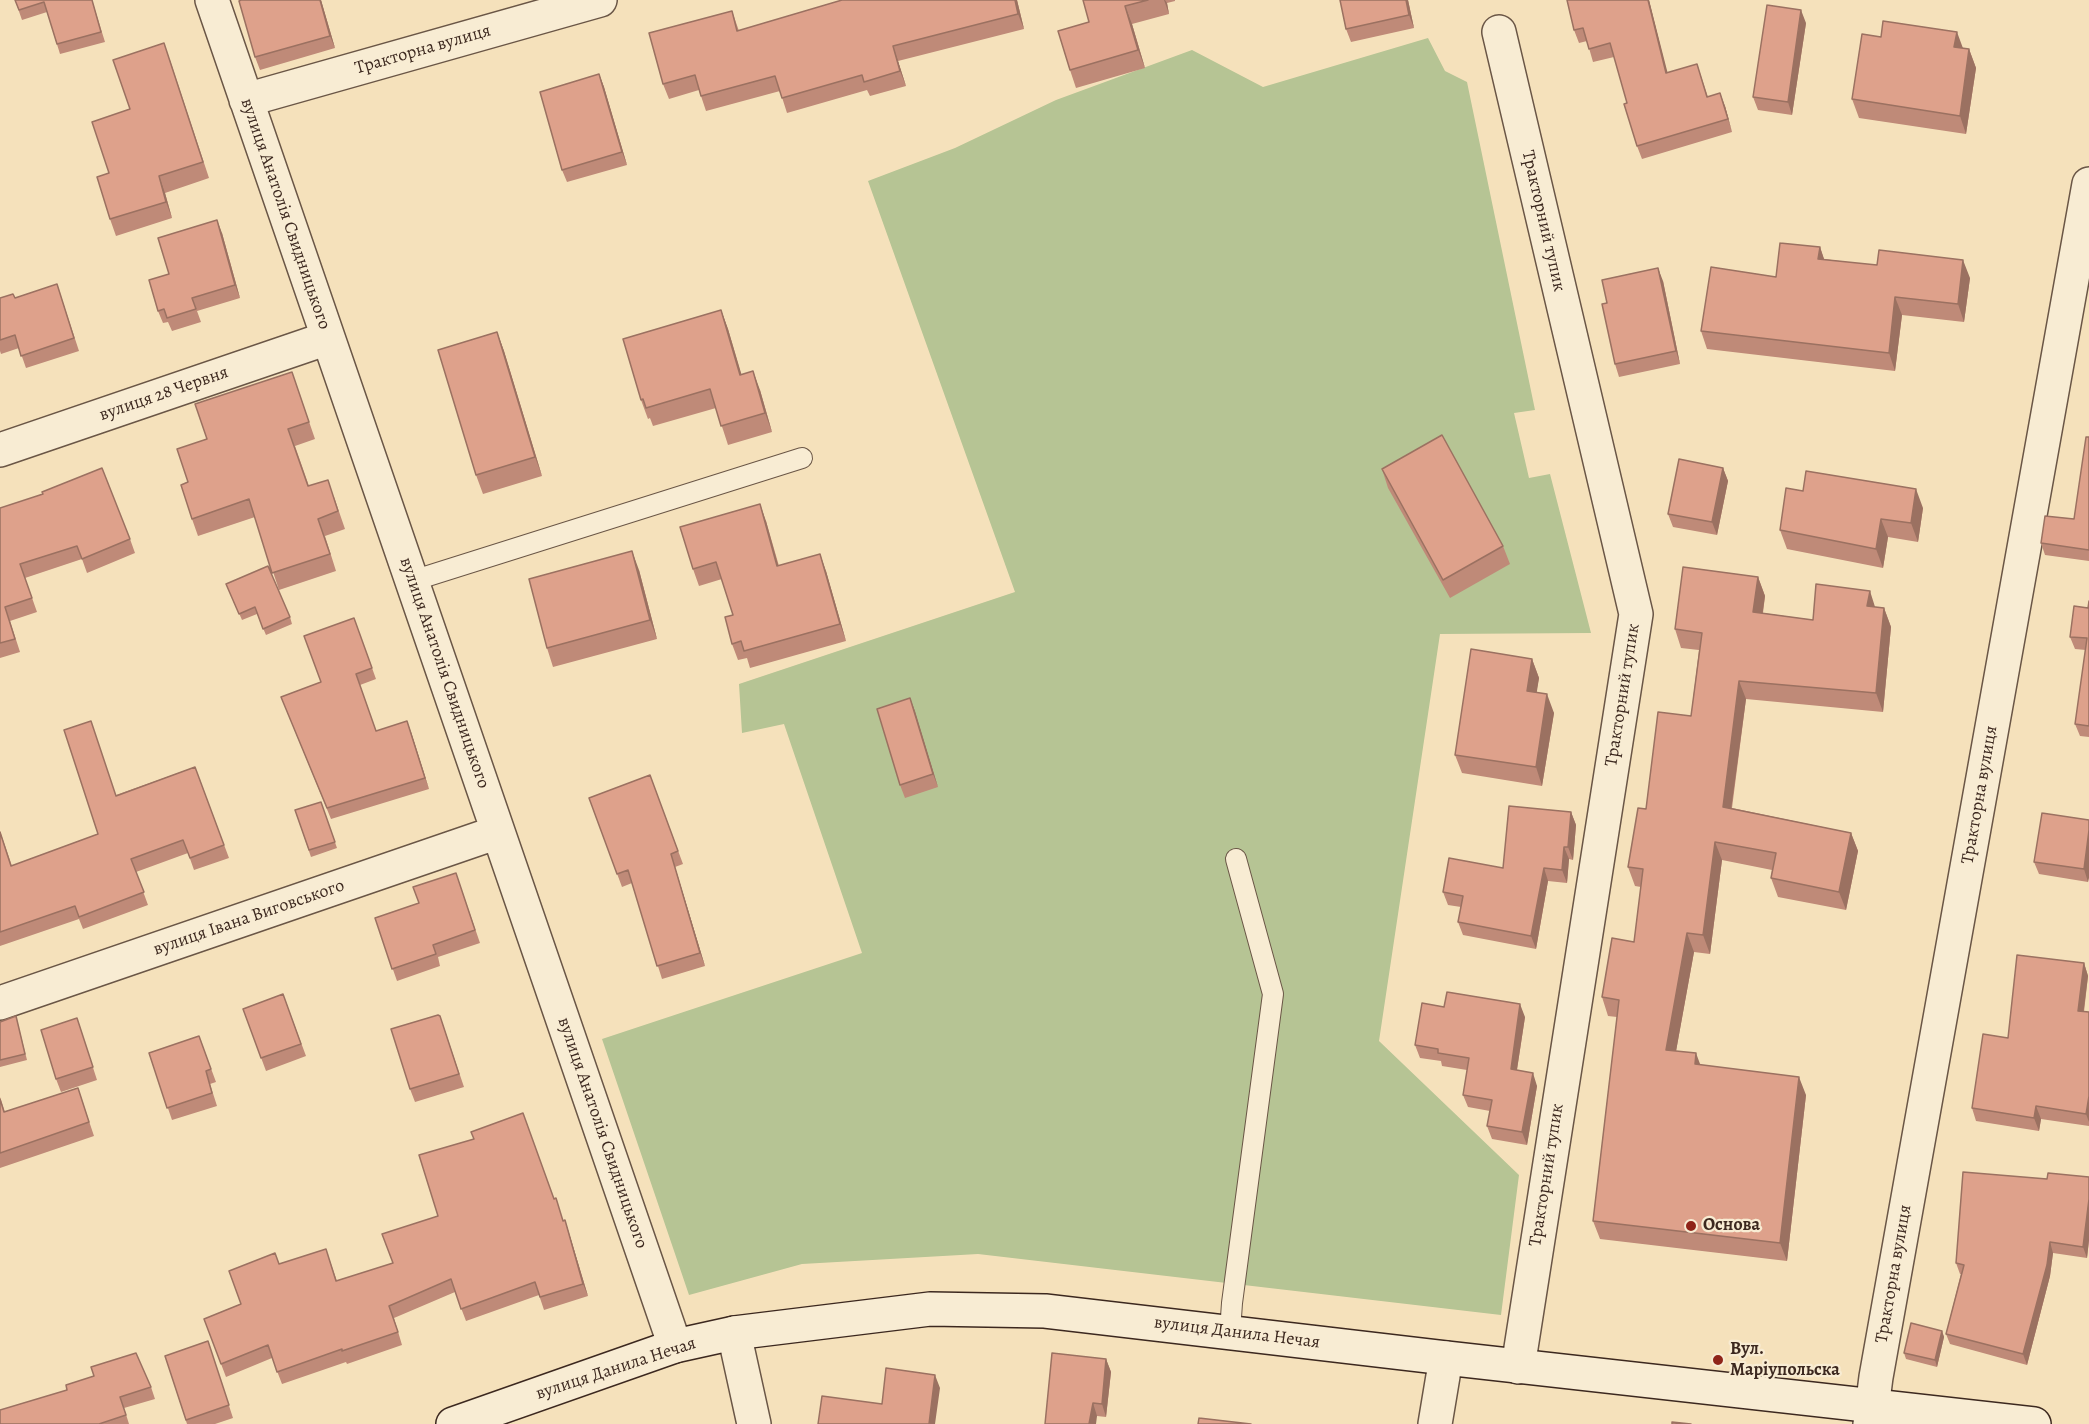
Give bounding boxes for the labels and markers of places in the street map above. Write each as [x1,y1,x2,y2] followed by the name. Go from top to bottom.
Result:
[1703,1215,1760,1237] place label: Основа
[1684,1219,1698,1233] marker: Основа
[1730,1339,1840,1382] place label: Вул. Маріупольска
[1711,1353,1725,1367] marker: Вул. Маріупольска

